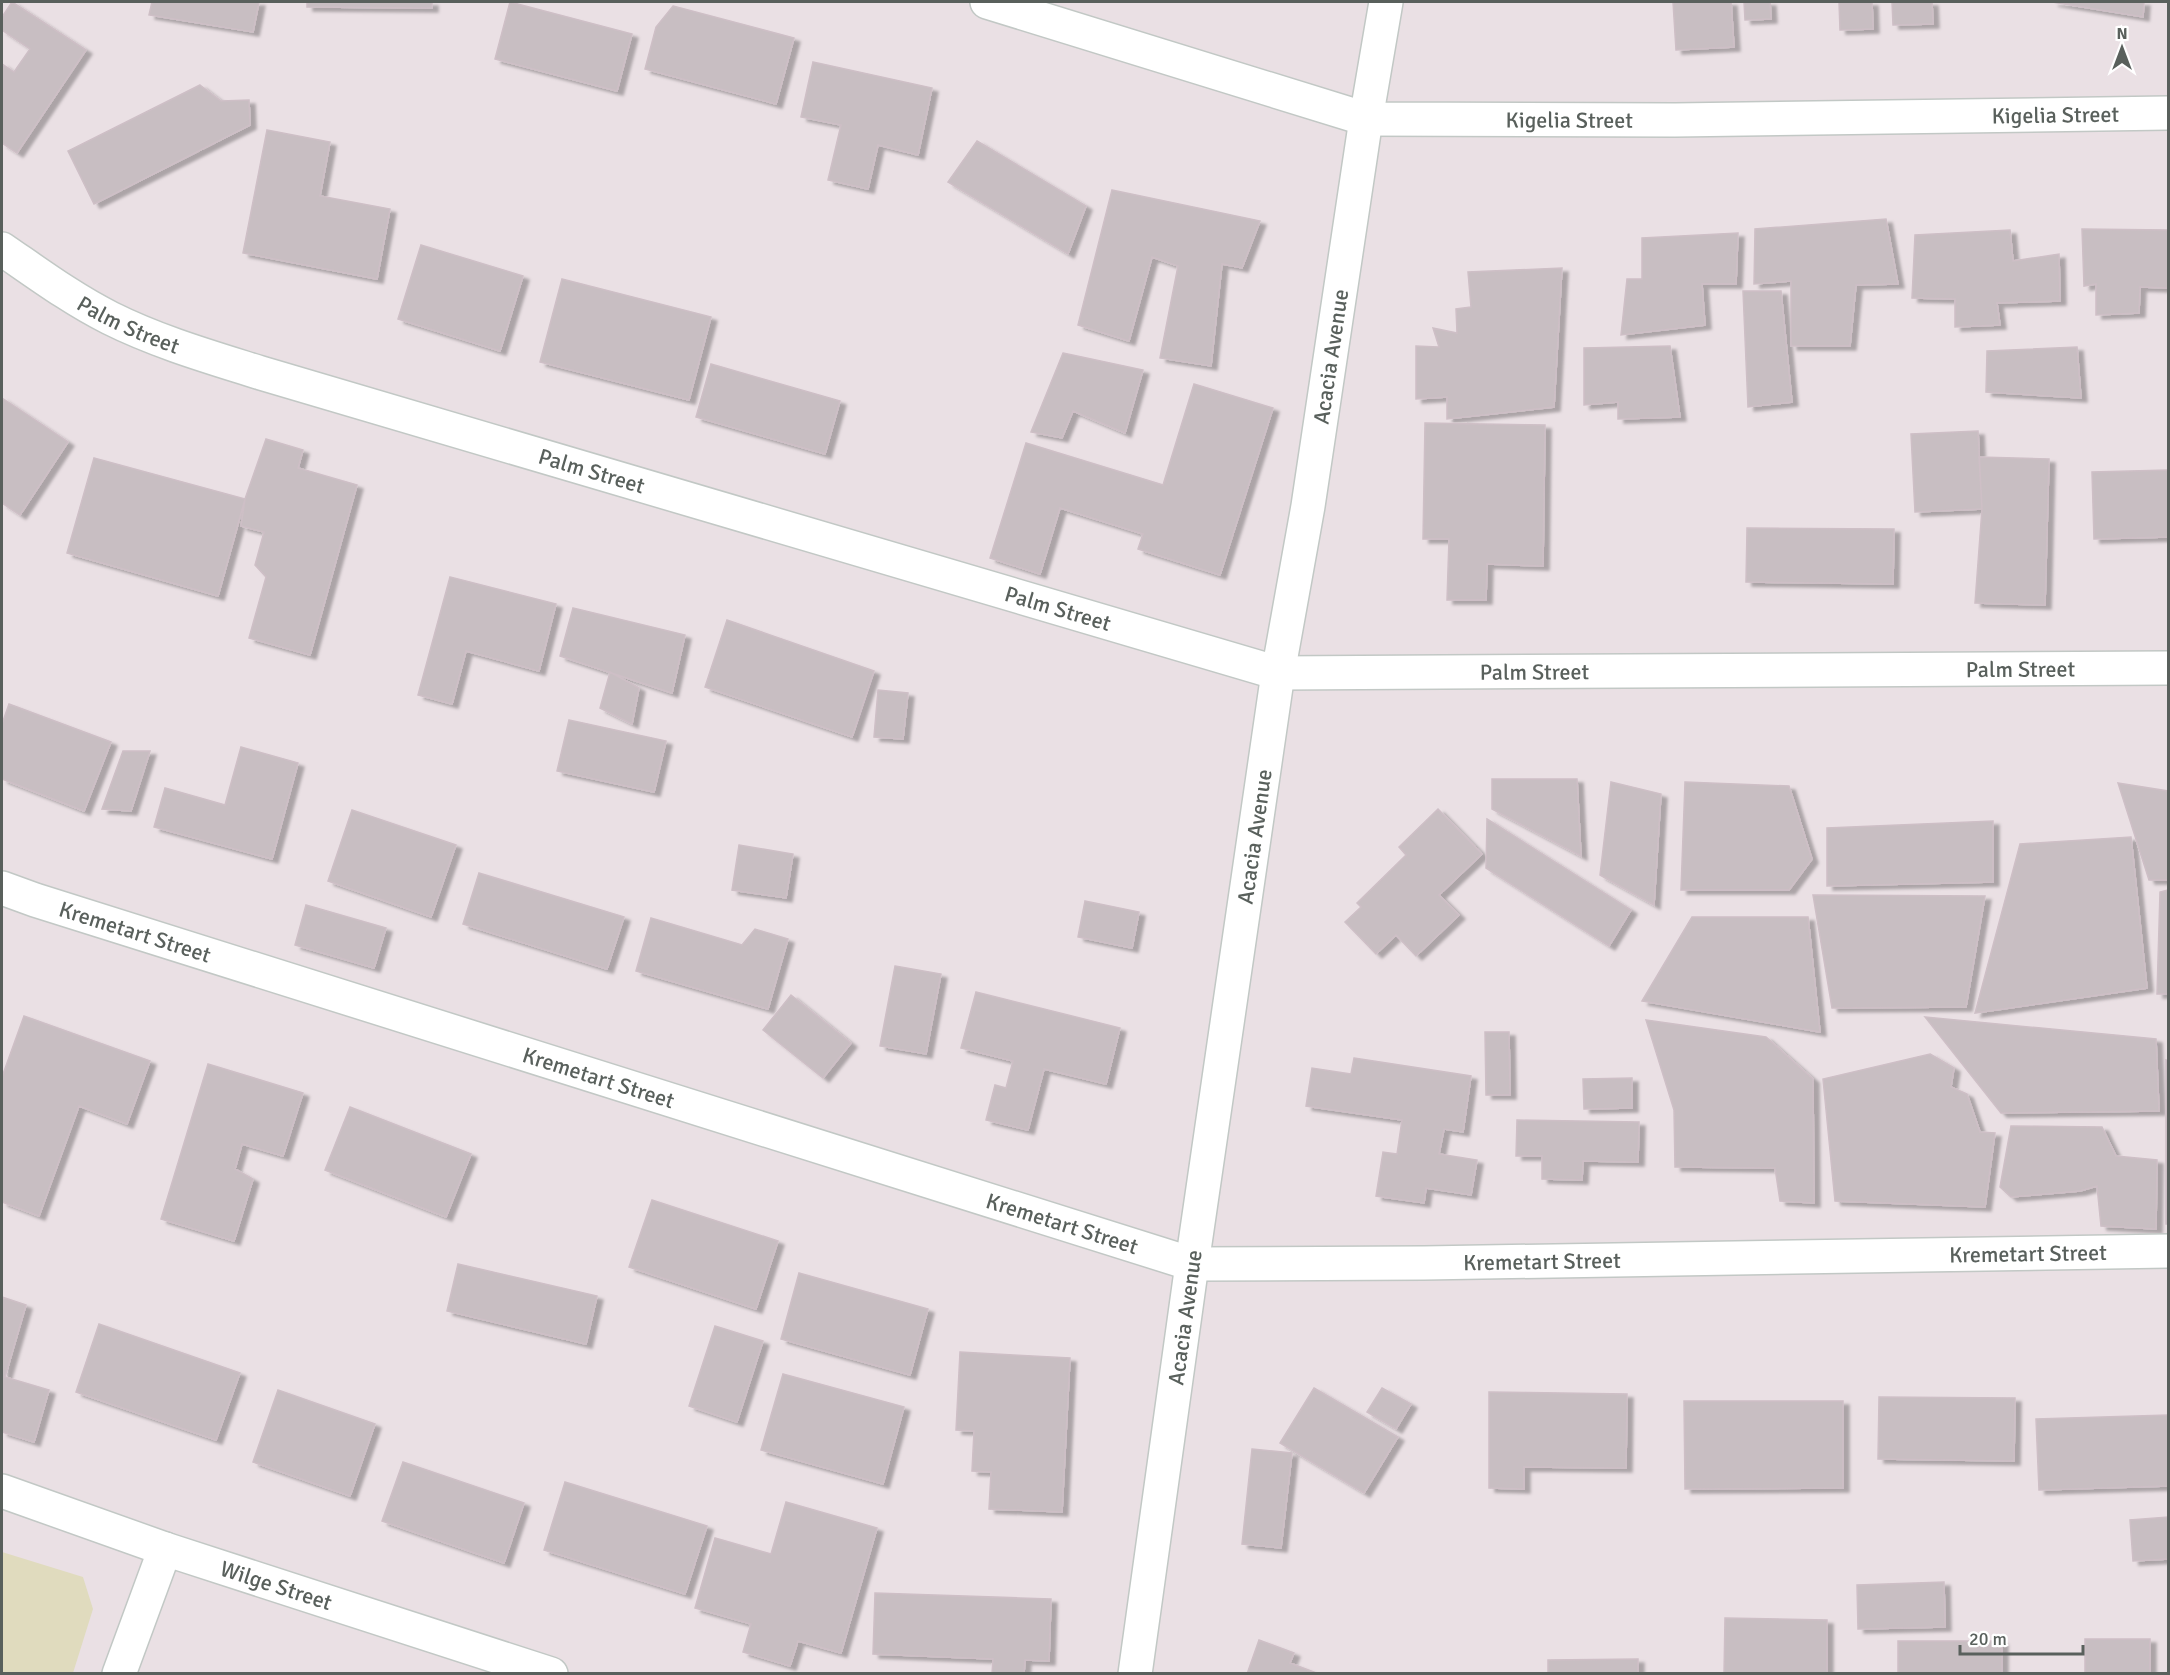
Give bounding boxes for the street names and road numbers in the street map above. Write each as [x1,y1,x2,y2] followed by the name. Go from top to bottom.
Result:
[1991,101,2120,130] street label: Kigelia Street
[1506,106,1633,134] street label: Kigelia Street
[1307,287,1354,426] street label: Acacia Avenue
[72,290,183,360] street label: Palm Street
[535,443,648,500] street label: Palm Street
[1001,580,1114,637] street label: Palm Street
[1966,656,2076,683] street label: Palm Street
[1480,658,1590,686] street label: Palm Street
[1232,767,1278,906] street label: Acacia Avenue
[56,895,214,969] street label: Kremetart Street
[519,1041,678,1114] street label: Kremetart Street
[983,1187,1142,1260] street label: Kremetart Street
[1949,1239,2107,1269] street label: Kremetart Street
[1463,1247,1621,1276] street label: Kremetart Street
[1162,1248,1208,1387] street label: Acacia Avenue
[217,1555,336,1616] street label: Wilge Street

